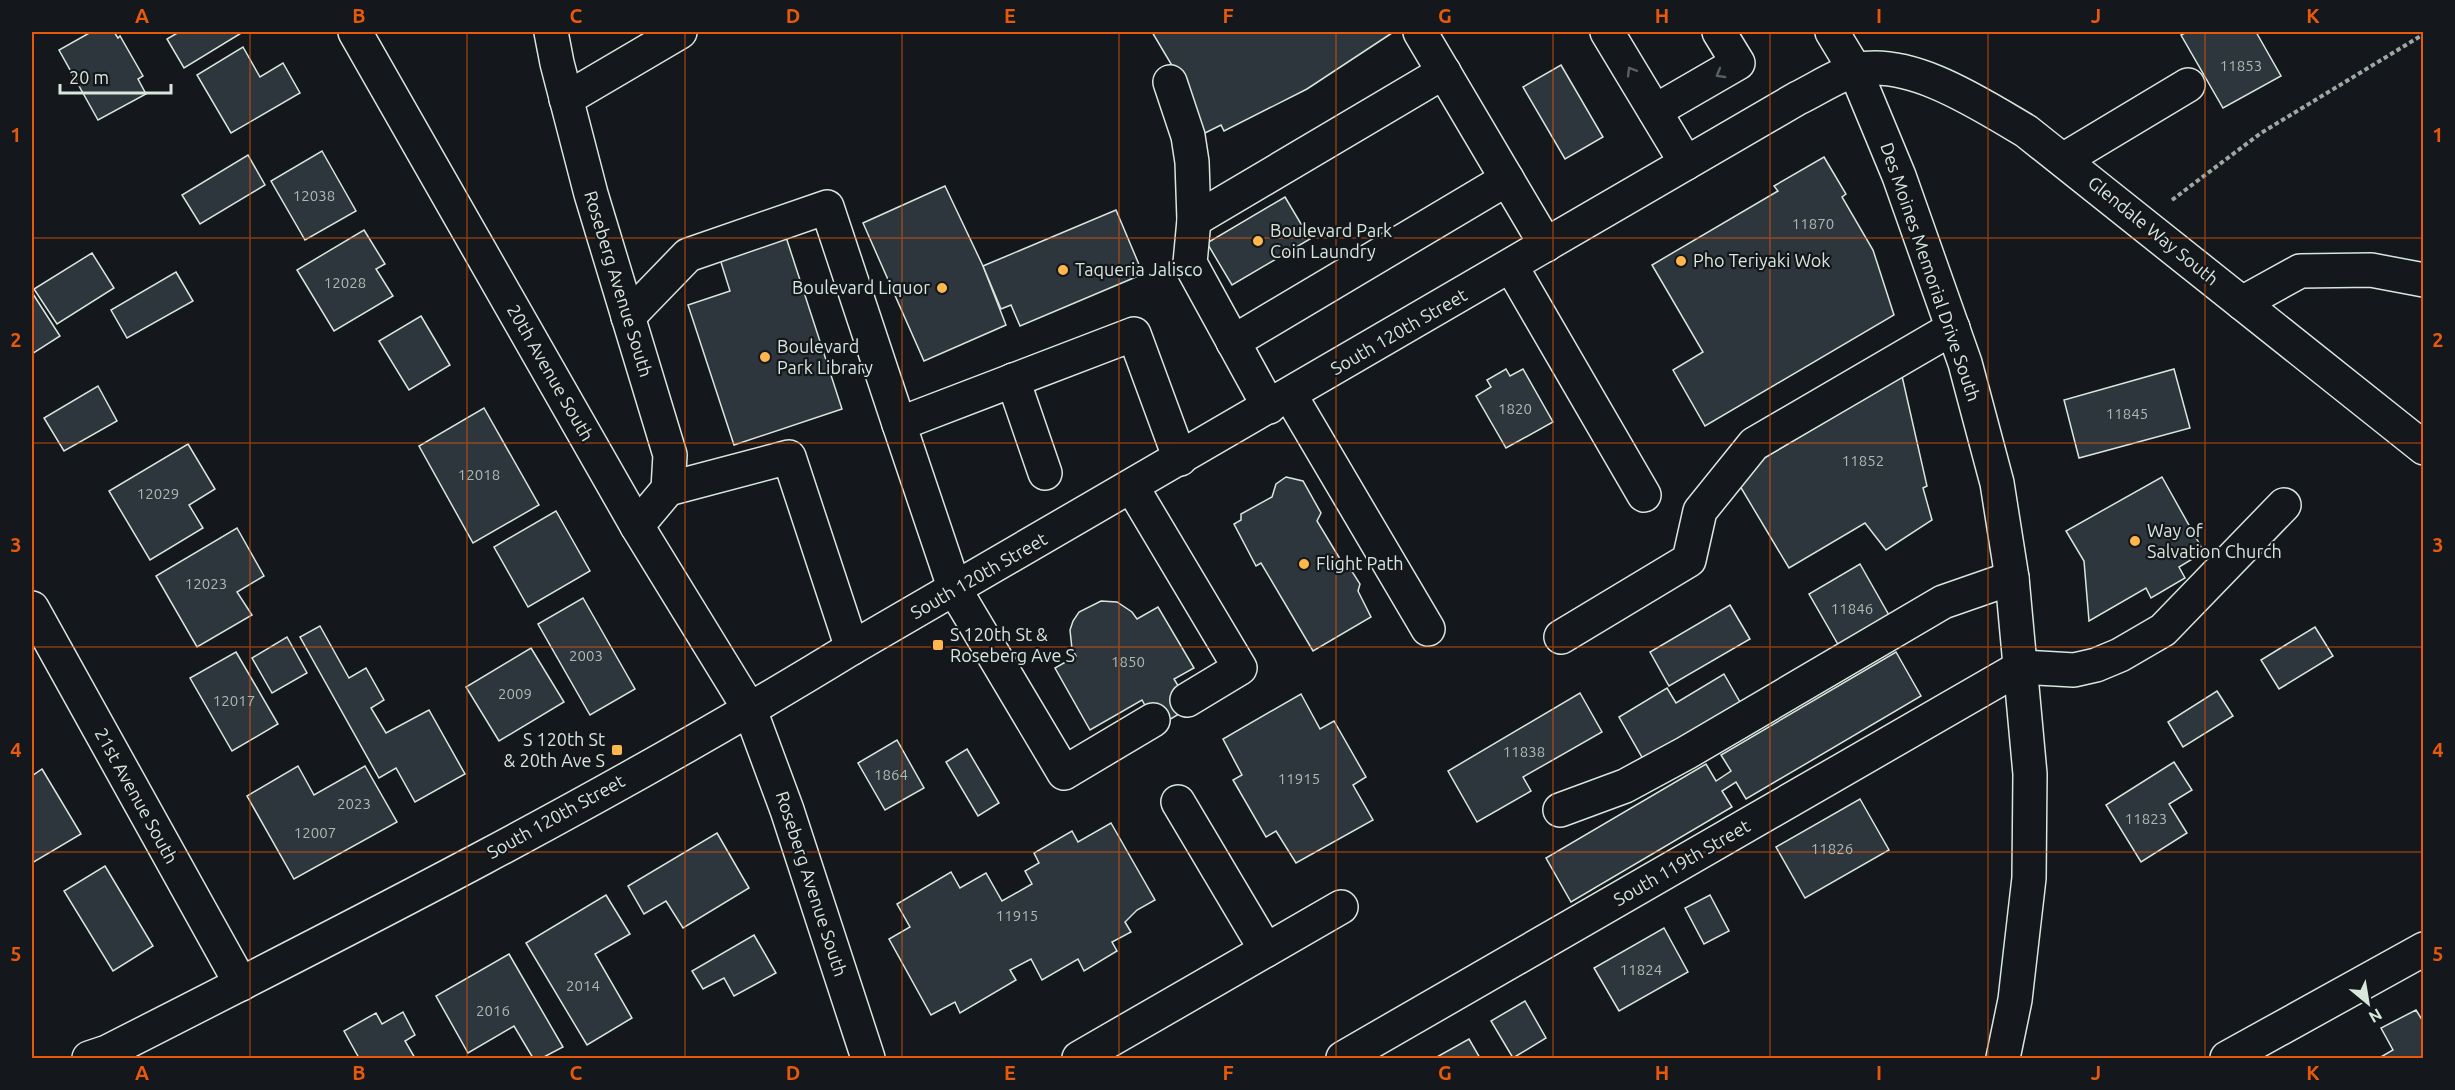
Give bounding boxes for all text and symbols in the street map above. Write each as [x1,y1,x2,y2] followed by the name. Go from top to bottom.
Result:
[135,4,149,27] text: A
[352,4,366,27] text: B
[570,4,583,27] text: C
[786,4,800,27] text: D
[1004,4,1016,27] text: E
[1222,4,1234,27] text: F
[1438,4,1452,27] text: G
[1655,4,1669,27] text: H
[1876,4,1882,27] text: I
[2091,4,2101,27] text: J
[2306,4,2320,27] text: K
[60,57,171,95] scale bar
[2220,57,2262,74] house number: 11853
[69,67,109,87] text: 20 m
[1627,67,1638,77] one-way arrow
[1716,67,1726,78] one-way arrow
[10,123,22,146] text: 1
[2432,123,2444,146] text: 1
[1877,140,1985,404] street label: Des Moines Memorial Drive South
[2085,172,2223,289] street label: Glendale Way South
[293,187,335,204] house number: 12038
[581,188,657,379] street label: Roseberg Avenue South
[1792,215,1834,232] house number: 11870
[1270,220,1392,261] place label: Boulevard Park Coin Laundry
[1251,234,1265,248] marker: Boulevard Park Coin Laundry
[1693,250,1830,270] place label: Pho Teriyaki Wok
[1674,254,1688,268] marker: Pho Teriyaki Wok
[1075,259,1203,279] place label: Taqueria Jalisco
[1056,263,1070,277] marker: Taqueria Jalisco
[324,274,366,291] house number: 12028
[792,277,930,297] place label: Boulevard Liquor
[935,281,949,295] marker: Boulevard Liquor
[1327,284,1470,378] street label: South 120th Street
[504,301,598,444] street label: 20th Avenue South
[10,328,22,351] text: 2
[2432,328,2444,351] text: 2
[777,336,873,377] place label: Boulevard Park Library
[758,350,772,364] marker: Boulevard Park Library
[1498,400,1532,417] house number: 1820
[2106,405,2148,422] house number: 11845
[1842,452,1884,469] house number: 11852
[458,466,500,483] house number: 12018
[137,485,179,502] house number: 12029
[2147,520,2282,561] place label: Way of Salvation Church
[907,528,1050,622] street label: South 120th Street
[10,533,22,556] text: 3
[2432,533,2444,556] text: 3
[2128,534,2142,548] marker: Way of Salvation Church
[1316,553,1404,573] place label: Flight Path
[1297,557,1311,571] marker: Flight Path
[185,575,227,592] house number: 12023
[1831,600,1873,617] house number: 11846
[950,624,1075,665] place label: S 120th St & Roseberg Ave S
[931,638,945,652] marker: S 120th St & Roseberg Ave S
[569,647,603,664] house number: 2003
[1111,653,1145,670] house number: 1850
[498,685,532,702] house number: 2009
[213,692,255,709] house number: 12017
[91,724,182,867] street label: 21st Avenue South
[504,729,605,770] place label: S 120th St & 20th Ave S
[10,738,22,761] text: 4
[2432,738,2444,761] text: 4
[610,743,624,757] marker: S 120th St & 20th Ave S
[1503,743,1545,760] house number: 11838
[874,766,908,783] house number: 1864
[483,770,628,862] street label: South 120th Street
[1278,770,1320,787] house number: 11915
[773,789,851,979] street label: Roseberg Avenue South
[337,795,371,812] house number: 2023
[2125,810,2167,827] house number: 11823
[1610,815,1753,909] street label: South 119th Street
[294,824,336,841] house number: 12007
[1811,840,1853,857] house number: 11826
[996,907,1038,924] house number: 11915
[10,942,22,965] text: 5
[2432,942,2444,965] text: 5
[1620,961,1662,978] house number: 11824
[2338,973,2398,1033] north arrow
[566,977,600,994] house number: 2014
[476,1002,510,1019] house number: 2016
[2366,1005,2385,1027] text: N
[135,1061,149,1084] text: A
[352,1061,366,1084] text: B
[570,1061,583,1084] text: C
[786,1061,800,1084] text: D
[1004,1061,1016,1084] text: E
[1222,1061,1234,1084] text: F
[1438,1061,1452,1084] text: G
[1655,1061,1669,1084] text: H
[1876,1061,1882,1084] text: I
[2091,1061,2101,1084] text: J
[2306,1061,2320,1084] text: K

